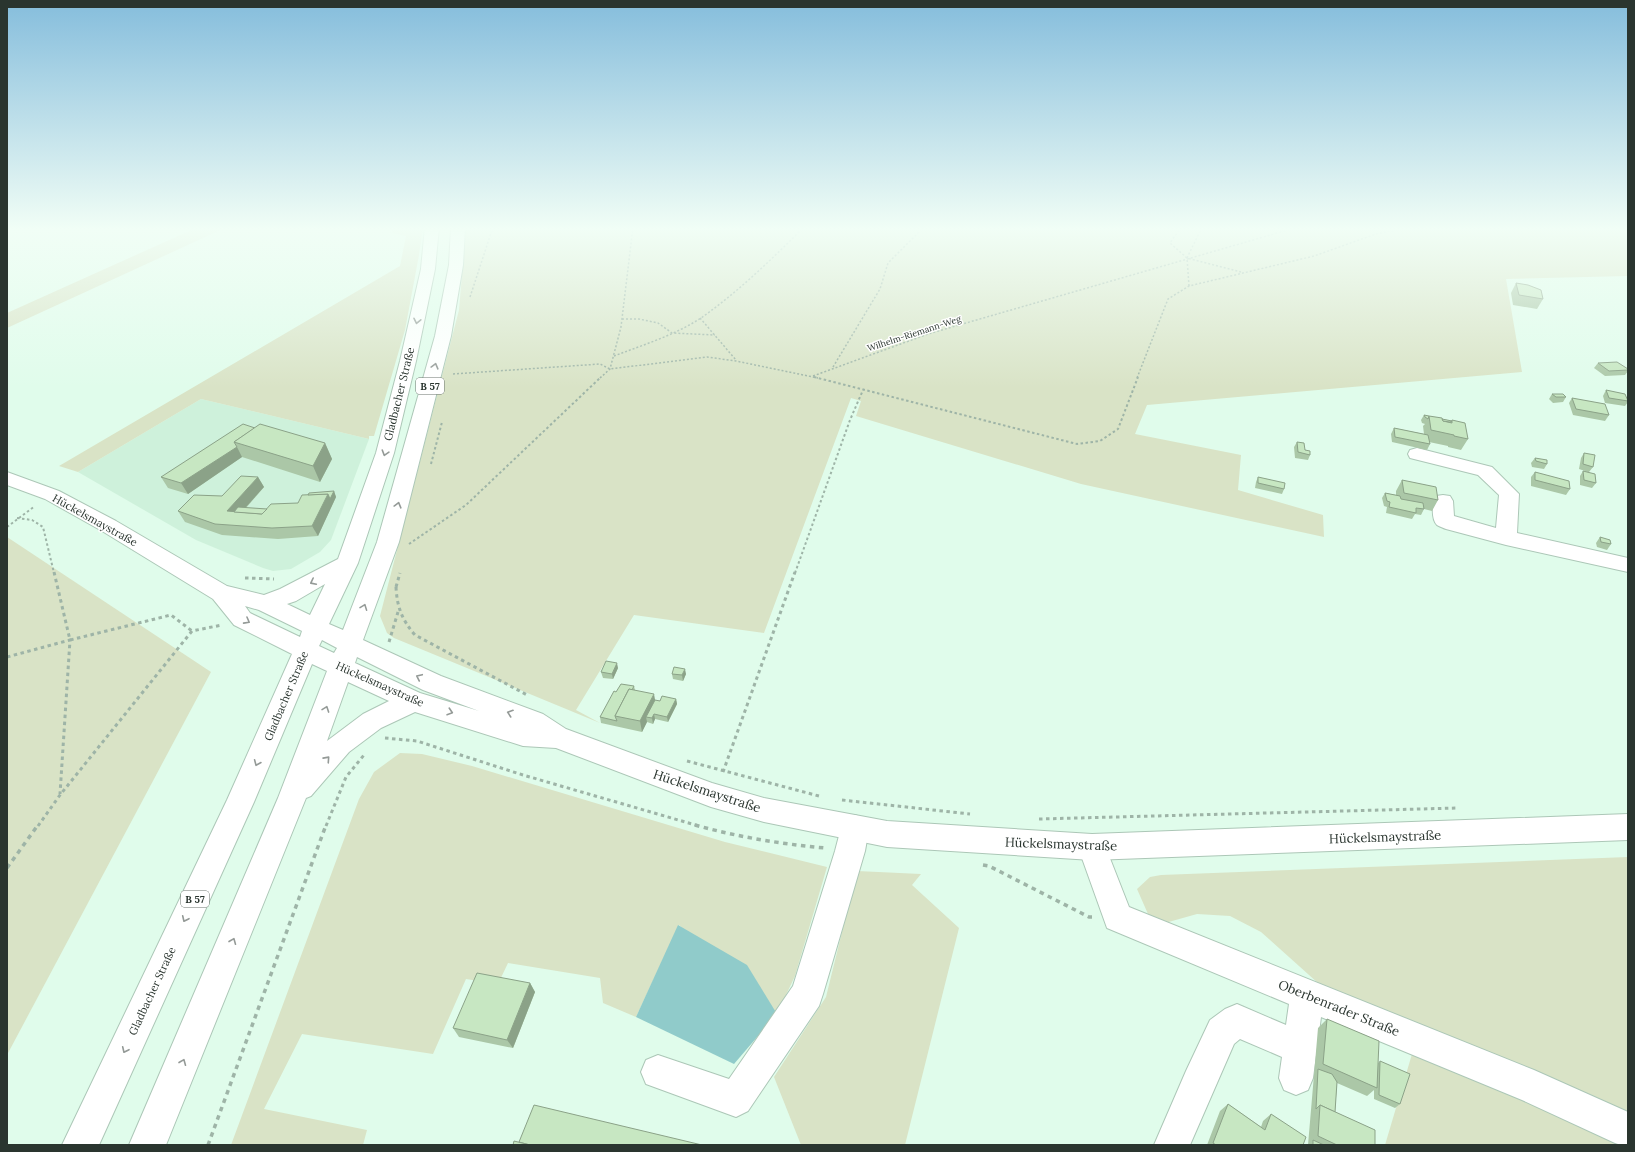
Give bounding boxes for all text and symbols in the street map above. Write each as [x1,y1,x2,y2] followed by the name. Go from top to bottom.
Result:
[866,312,963,353] street label: Wilhelm-Riemann-Weg
[413,317,421,324] one-way arrow
[381,346,417,442] street label: Gladbacher Straße
[431,362,439,369] one-way arrow
[416,378,444,394] road number: B 57
[381,450,390,457] one-way arrow
[50,491,140,549] street label: Hückelsmaystraße
[394,501,402,508] one-way arrow
[310,577,318,585] one-way arrow
[360,604,368,611] one-way arrow
[243,616,250,624] one-way arrow
[261,649,311,743] street label: Gladbacher Straße
[334,658,426,710] street label: Hückelsmaystraße
[415,674,423,682] one-way arrow
[321,706,329,713] one-way arrow
[446,707,453,716] one-way arrow
[507,709,514,717] one-way arrow
[323,756,330,763] one-way arrow
[254,759,262,766] one-way arrow
[651,766,763,816] street label: Hückelsmaystraße
[1329,827,1441,847] street label: Hückelsmaystraße
[1005,834,1117,854] street label: Hückelsmaystraße
[181,891,209,907] road number: B 57
[182,916,190,923] one-way arrow
[228,938,236,945] one-way arrow
[125,945,179,1037] street label: Gladbacher Straße
[1276,976,1402,1040] street label: Oberbenrader Straße
[122,1046,130,1053] one-way arrow
[178,1058,186,1066] one-way arrow

